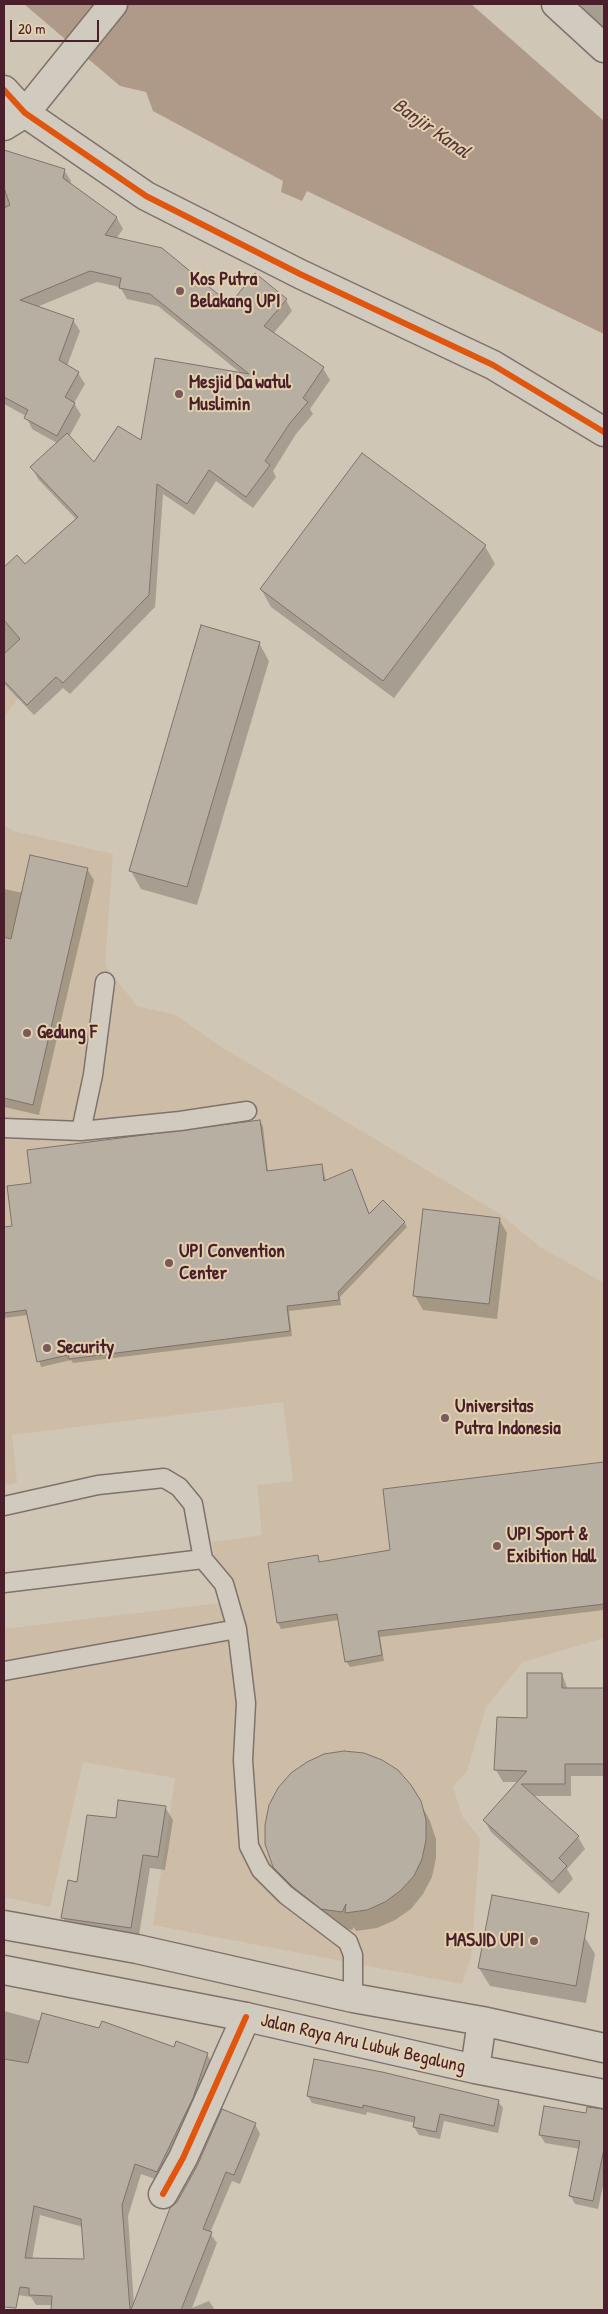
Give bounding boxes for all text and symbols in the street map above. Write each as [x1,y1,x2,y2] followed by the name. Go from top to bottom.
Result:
[12,10,101,42] scale bar
[18,18,45,39] text: 20 m
[388,94,474,164] water label: Banjir Kanal
[190,269,280,313] place label: Kos Putra Belakang UPI
[174,285,186,297] marker: Kos Putra Belakang UPI
[189,372,291,416] place label: Mesjid Da'watul Muslimin
[173,388,185,400] marker: Mesjid Da'watul Muslimin
[37,1022,97,1044] place label: Gedung F
[21,1027,33,1039] marker: Gedung F
[179,1241,285,1285] place label: UPI Convention Center
[163,1257,175,1269] marker: UPI Convention Center
[57,1337,114,1359] place label: Security
[41,1342,53,1354] marker: Security
[455,1396,561,1440] place label: Universitas Putra Indonesia
[439,1412,451,1424] marker: Universitas Putra Indonesia
[507,1524,596,1568] place label: UPI Sport & Exibition Hall
[491,1540,503,1552] marker: UPI Sport & Exibition Hall
[446,1930,524,1952] place label: MASJID UPI
[528,1935,540,1947] marker: MASJID UPI
[258,2009,468,2079] street label: Jalan Raya Aru Lubuk Begalung

